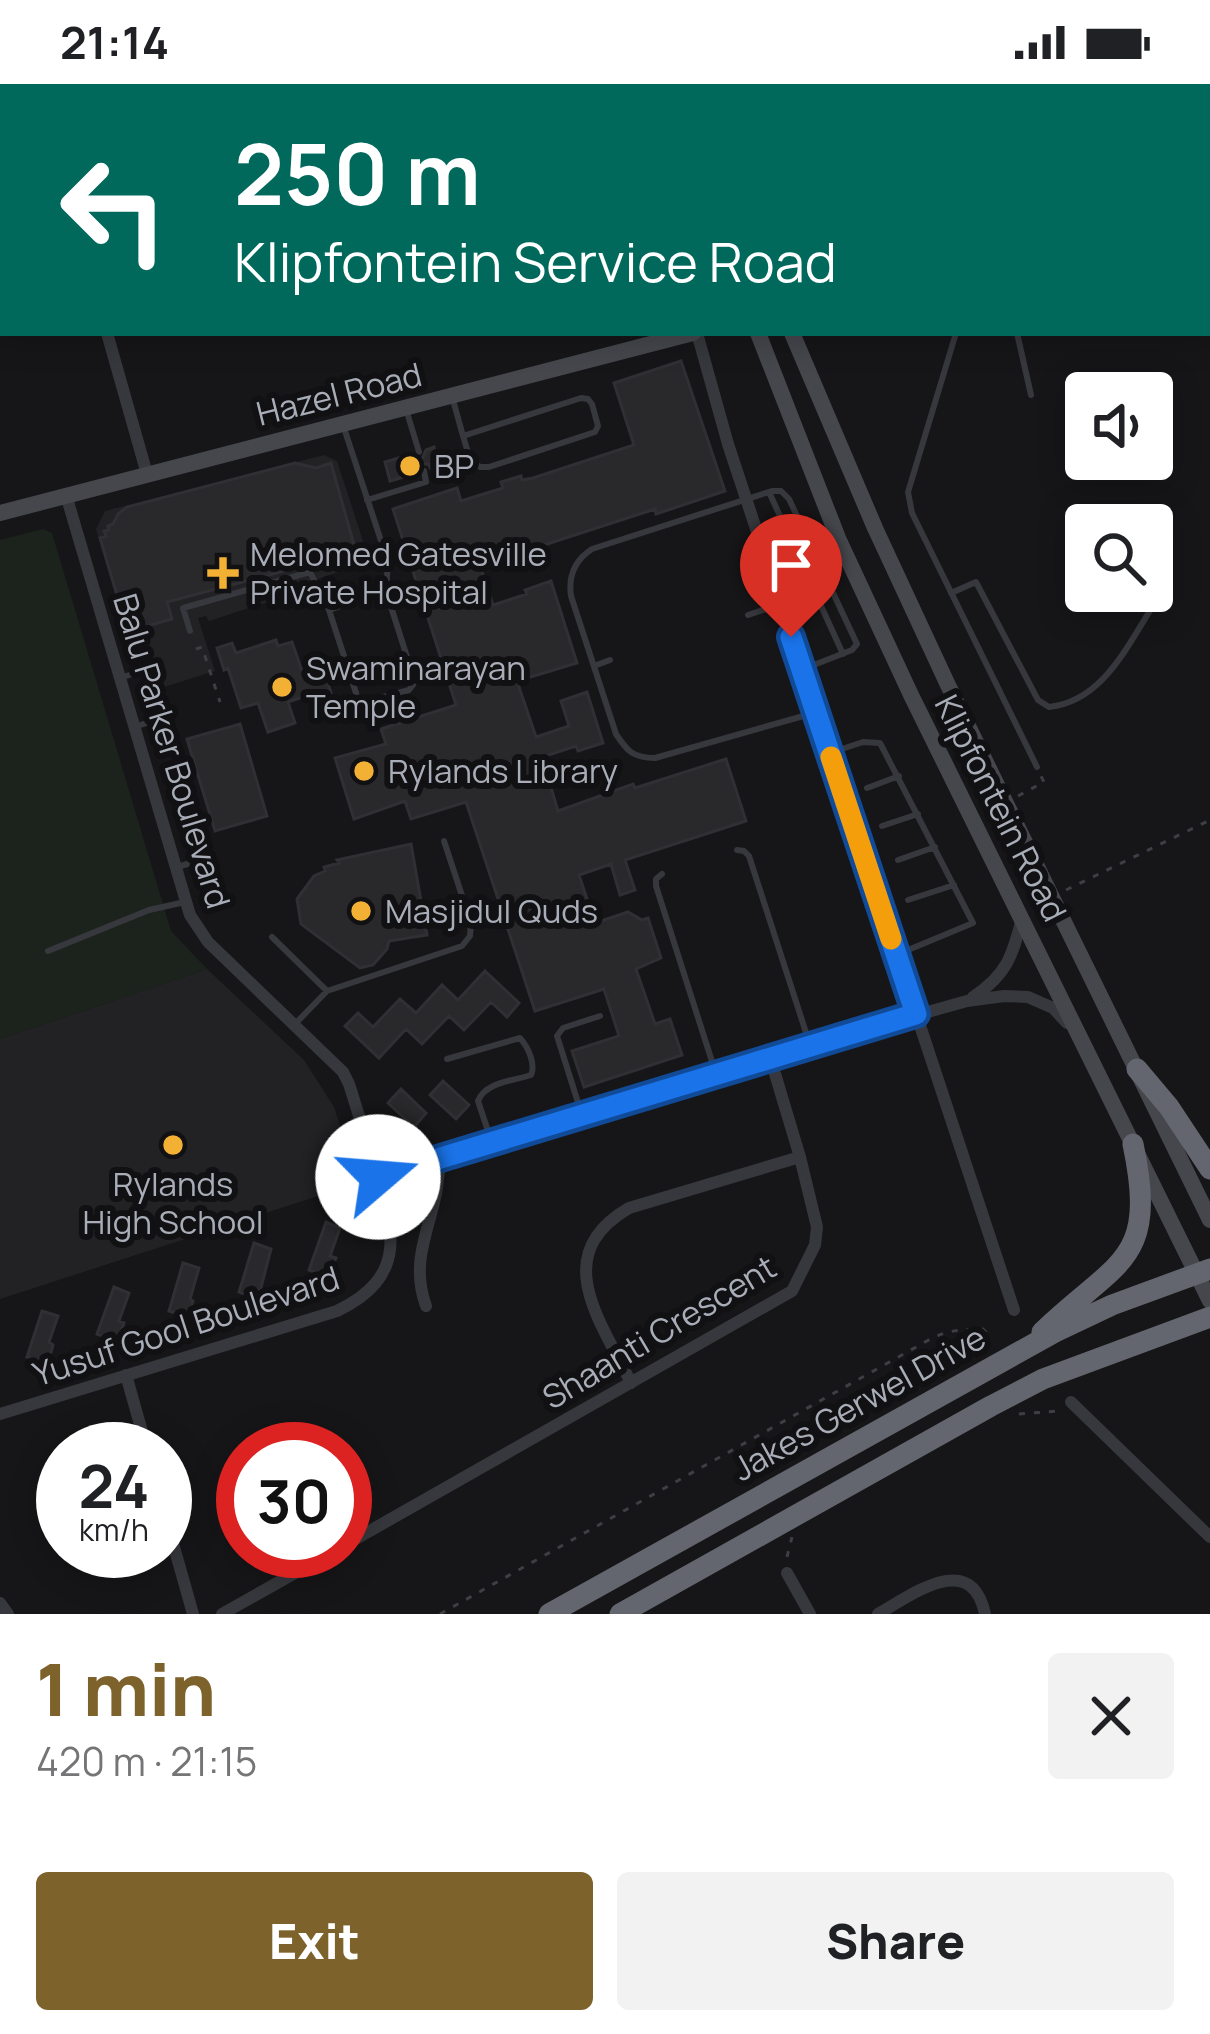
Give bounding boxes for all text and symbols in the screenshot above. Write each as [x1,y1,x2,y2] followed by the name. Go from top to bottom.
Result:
[60,11,169,73] text: 21:14
[234,115,481,230] text: 250 m
[36,132,192,288] icon: left
[234,224,837,298] text: Klipfontein Service Road
[251,351,426,436] street label: Hazel Road
[1065,372,1173,612] map controls
[1065,372,1173,480] button: sound
[434,443,474,488] place label: BP
[397,453,423,479] marker: BP
[1065,504,1173,612] button: search
[740,514,842,637] pin
[250,531,547,614] place label: Melomed Gatesville Private Hospital
[758,532,824,598] icon: arrive
[207,557,239,589] marker: Melomed Gatesville Private Hospital
[103,588,242,914] street label: Balu Parker Boulevard
[306,645,526,728] place label: Swaminarayan Temple
[269,674,295,700] marker: Swaminarayan Temple
[925,687,1078,929] street label: Klipfontein Road
[388,748,618,793] place label: Rylands Library
[351,758,377,784] marker: Rylands Library
[385,888,598,933] place label: Masjidul Quds
[348,898,374,924] marker: Masjidul Quds
[315,1114,441,1240] position arrow
[160,1132,186,1158] marker: Rylands High School
[83,1161,264,1244] place label: Rylands High School
[534,1244,784,1419] street label: Shaanti Crescent
[27,1255,345,1396] street label: Yusuf Gool Boulevard
[724,1314,993,1491] street label: Jakes Gerwel Drive
[216,1422,372,1578] speed limit sign: 30
[78,1444,150,1526] text: 24
[79,1509,149,1550] text: km/h
[36,1639,216,1738] text: 1 min
[1048,1653,1174,1779] button: close
[36,1734,257,1788] text: 420 m · 21:15
[36,1872,593,2010] button: Exit
[617,1872,1174,2010] button: Share

